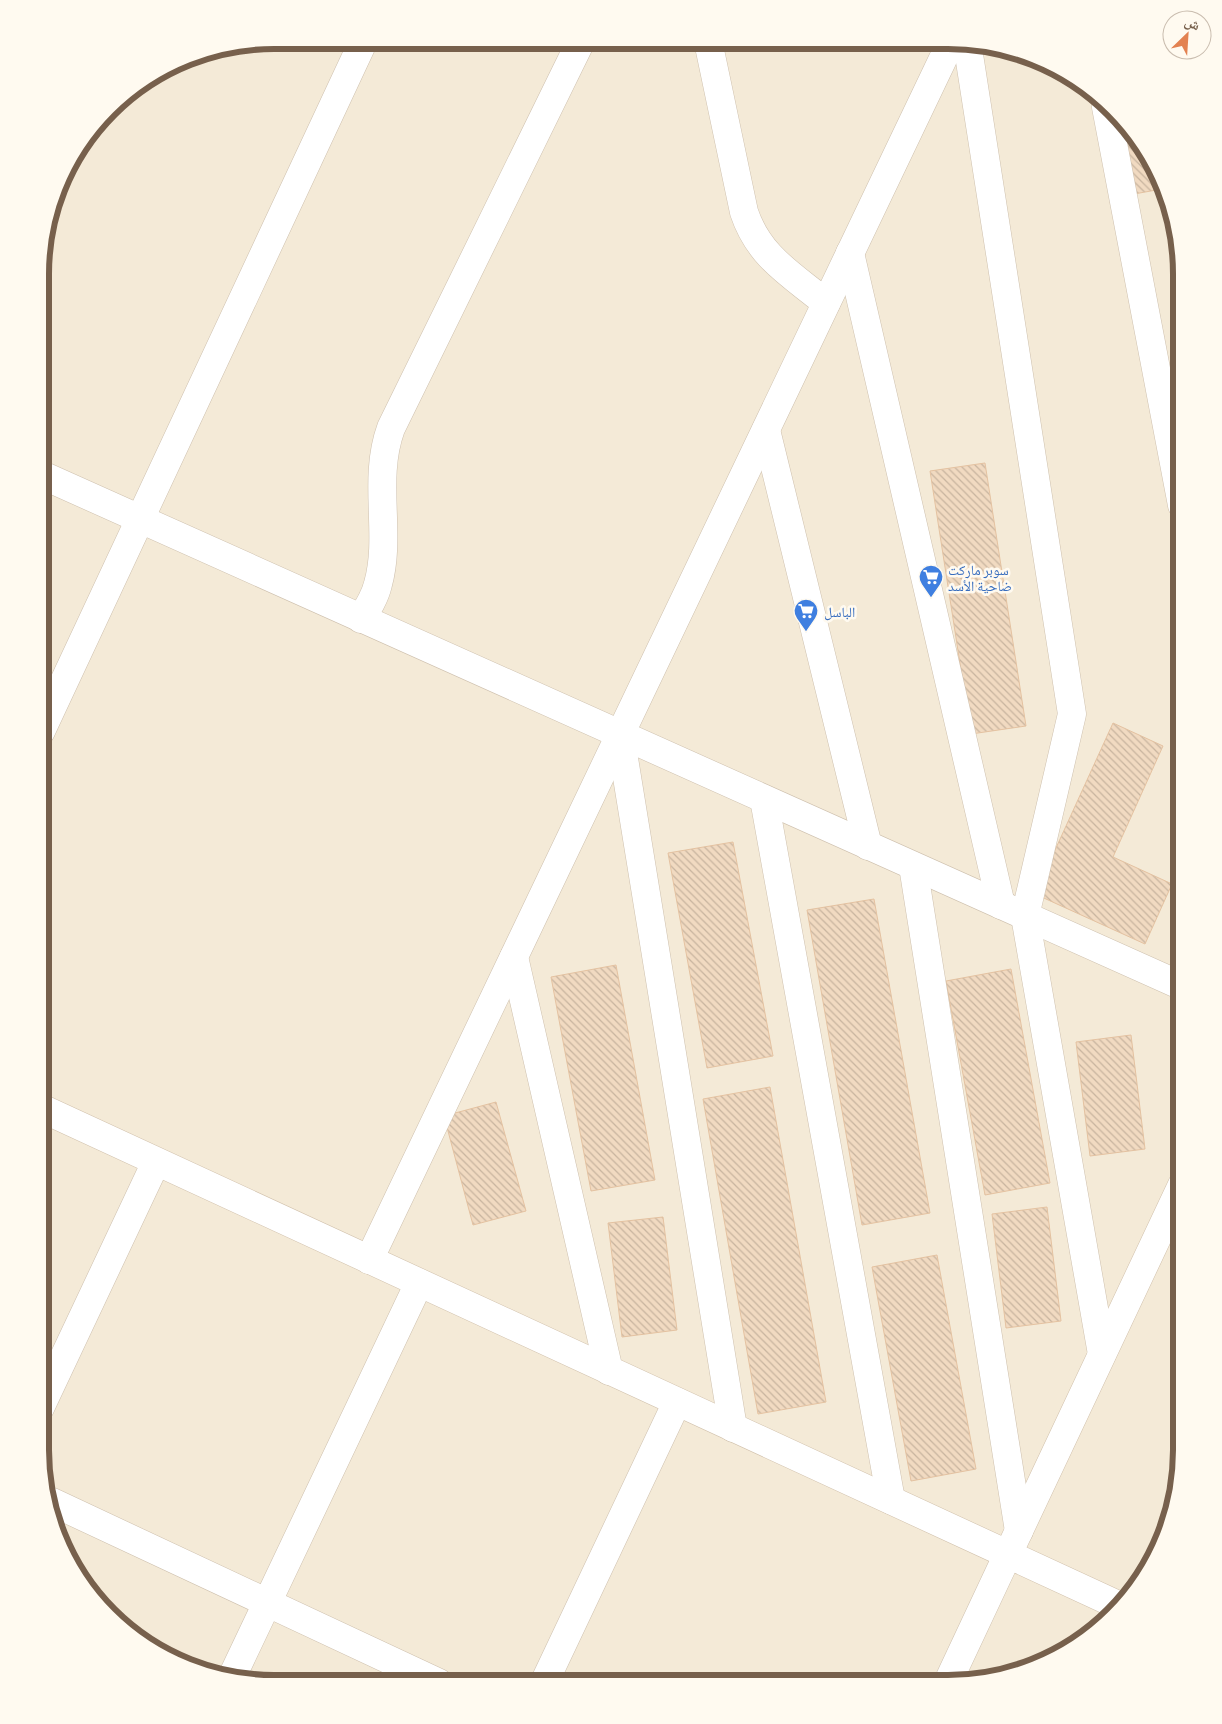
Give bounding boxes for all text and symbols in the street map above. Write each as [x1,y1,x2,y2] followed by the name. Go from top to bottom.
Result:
[1162,10,1212,60] north arrow
[1182,11,1204,35] text: ش
[948,560,1012,595] place label: سوبر ماركت ضاحية الأسد
[918,564,944,598] supermarket icon: سوبر ماركت ضاحية الأسد
[793,598,819,632] supermarket icon: الباسل
[824,602,855,621] place label: الباسل

